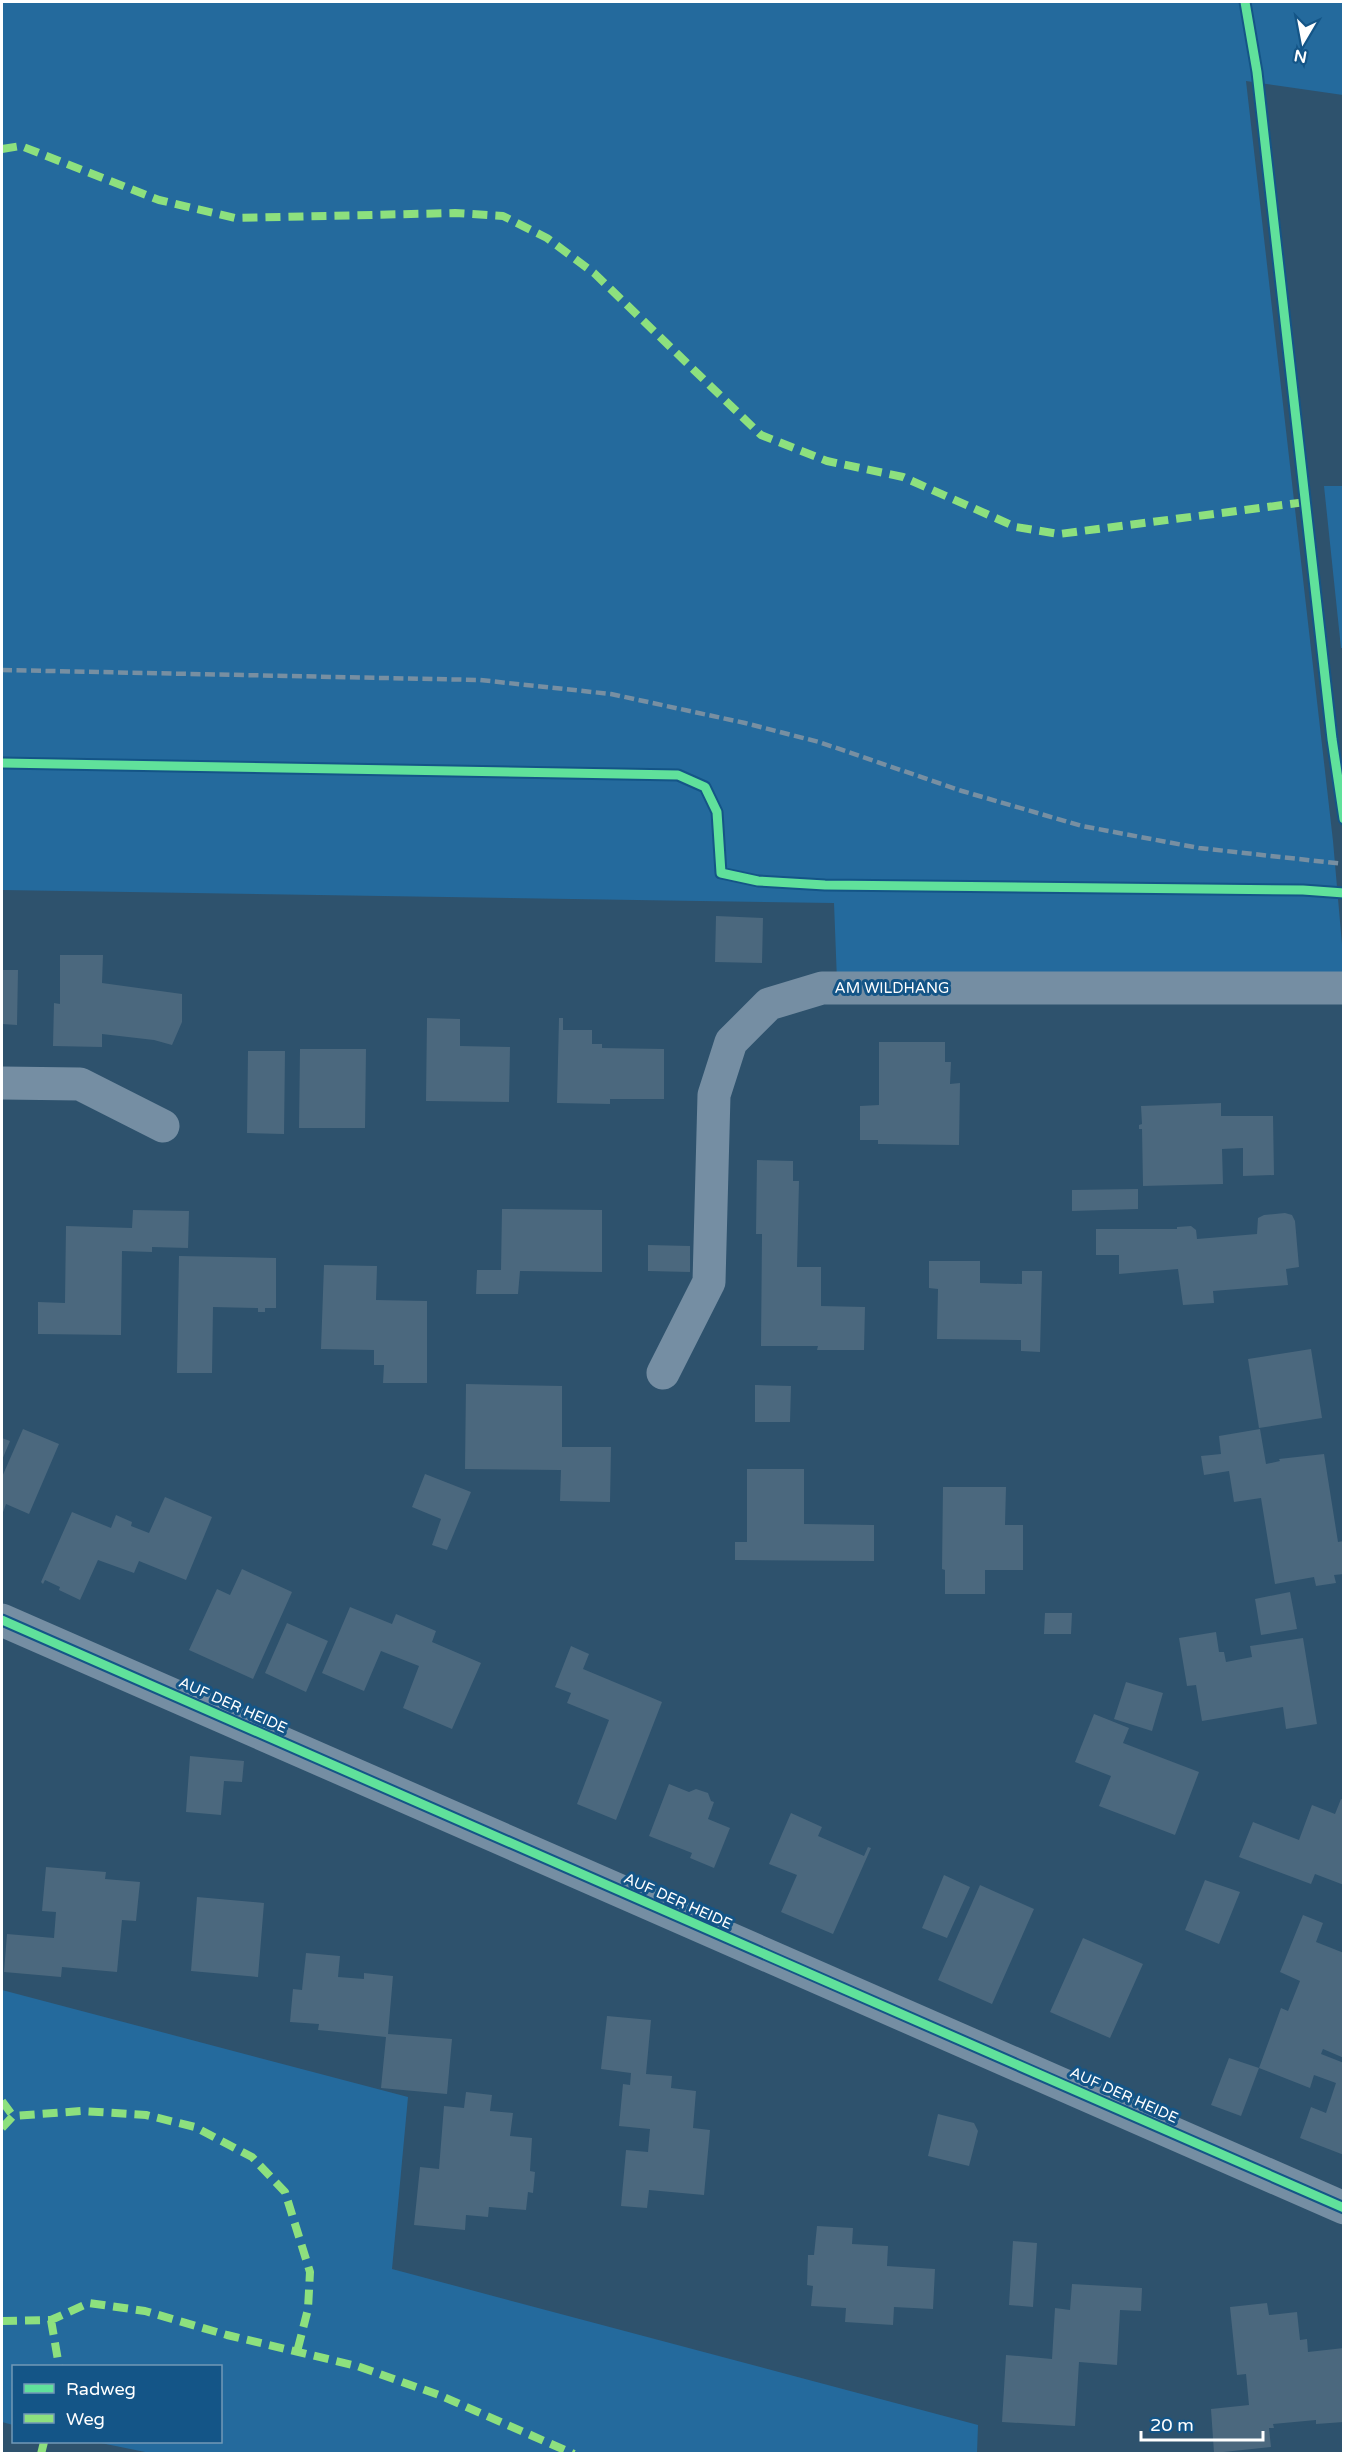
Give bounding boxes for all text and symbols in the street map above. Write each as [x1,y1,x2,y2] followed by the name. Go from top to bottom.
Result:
[1273,12,1333,72] north arrow
[1293,45,1309,67] text: N
[835,979,949,997] street label: AM WILDHANG
[176,1673,290,1737] street label: AUF DER HEIDE
[621,1869,735,1933] street label: AUF DER HEIDE
[1067,2063,1181,2127] street label: AUF DER HEIDE
[12,2365,222,2443] legend
[66,2378,136,2400] text: Radweg
[1141,2404,1262,2442] scale bar
[66,2408,105,2430] text: Weg
[1150,2414,1194,2436] text: 20 m

